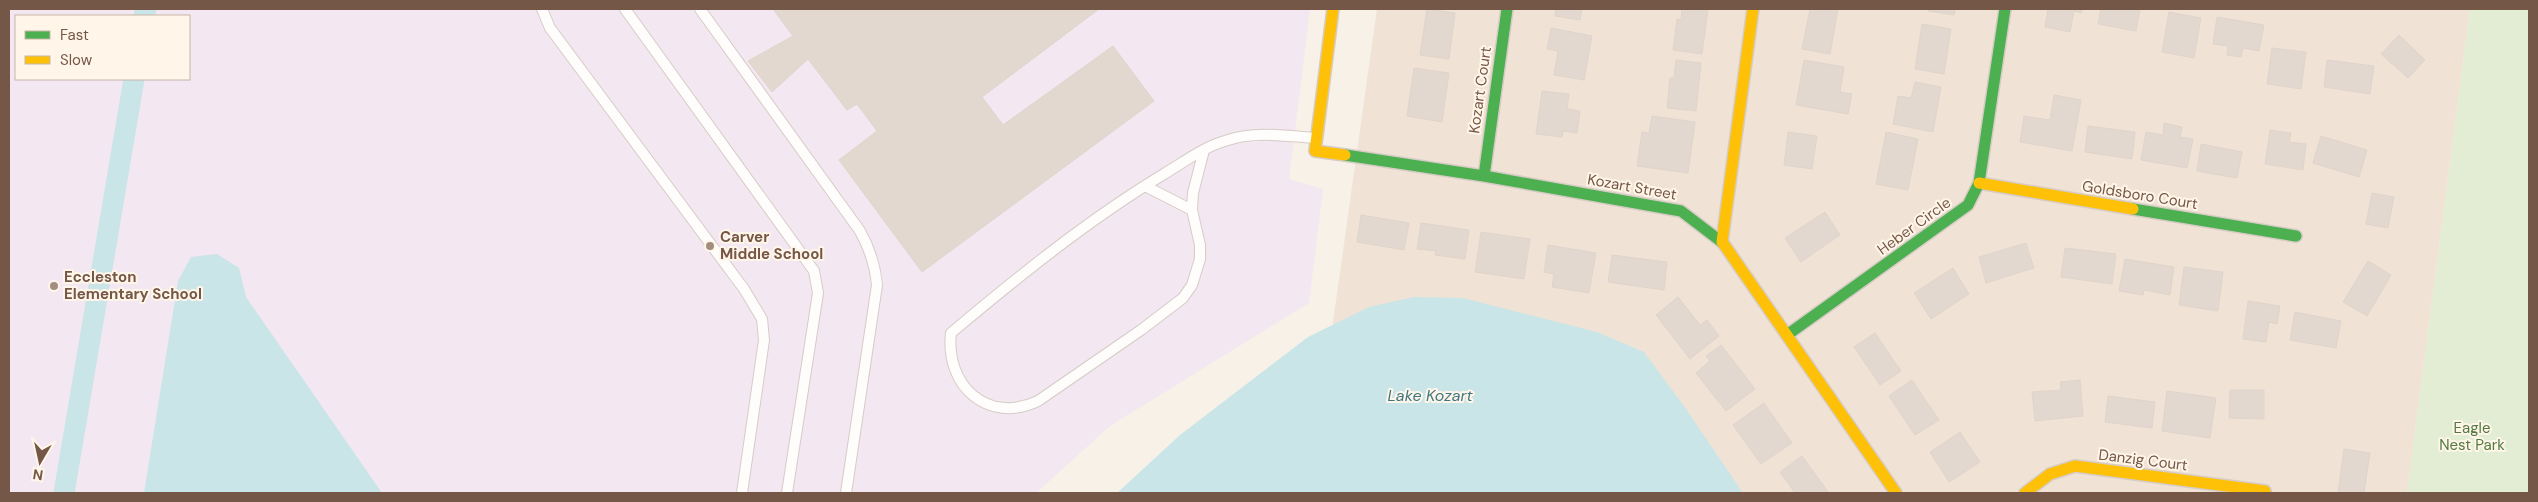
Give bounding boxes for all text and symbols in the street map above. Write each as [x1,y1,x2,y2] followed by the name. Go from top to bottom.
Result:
[15,15,190,80] legend
[60,25,89,45] text: Fast
[1464,45,1496,135] street label: Kozart Court
[60,50,93,70] text: Slow
[1586,169,1678,205] street label: Kozart Street
[2081,176,2199,214] street label: Goldsboro Court
[1873,193,1955,259] street label: Heber Circle
[720,227,823,264] place label: Carver Middle School
[704,240,716,252] marker: Carver Middle School
[64,267,202,304] place label: Eccleston Elementary School
[48,280,60,292] marker: Eccleston Elementary School
[1387,385,1473,406] water label: Lake Kozart
[2439,418,2505,455] park label: Eagle Nest Park
[15,437,65,487] north arrow
[2097,445,2189,475] street label: Danzig Court
[32,465,44,485] text: N

